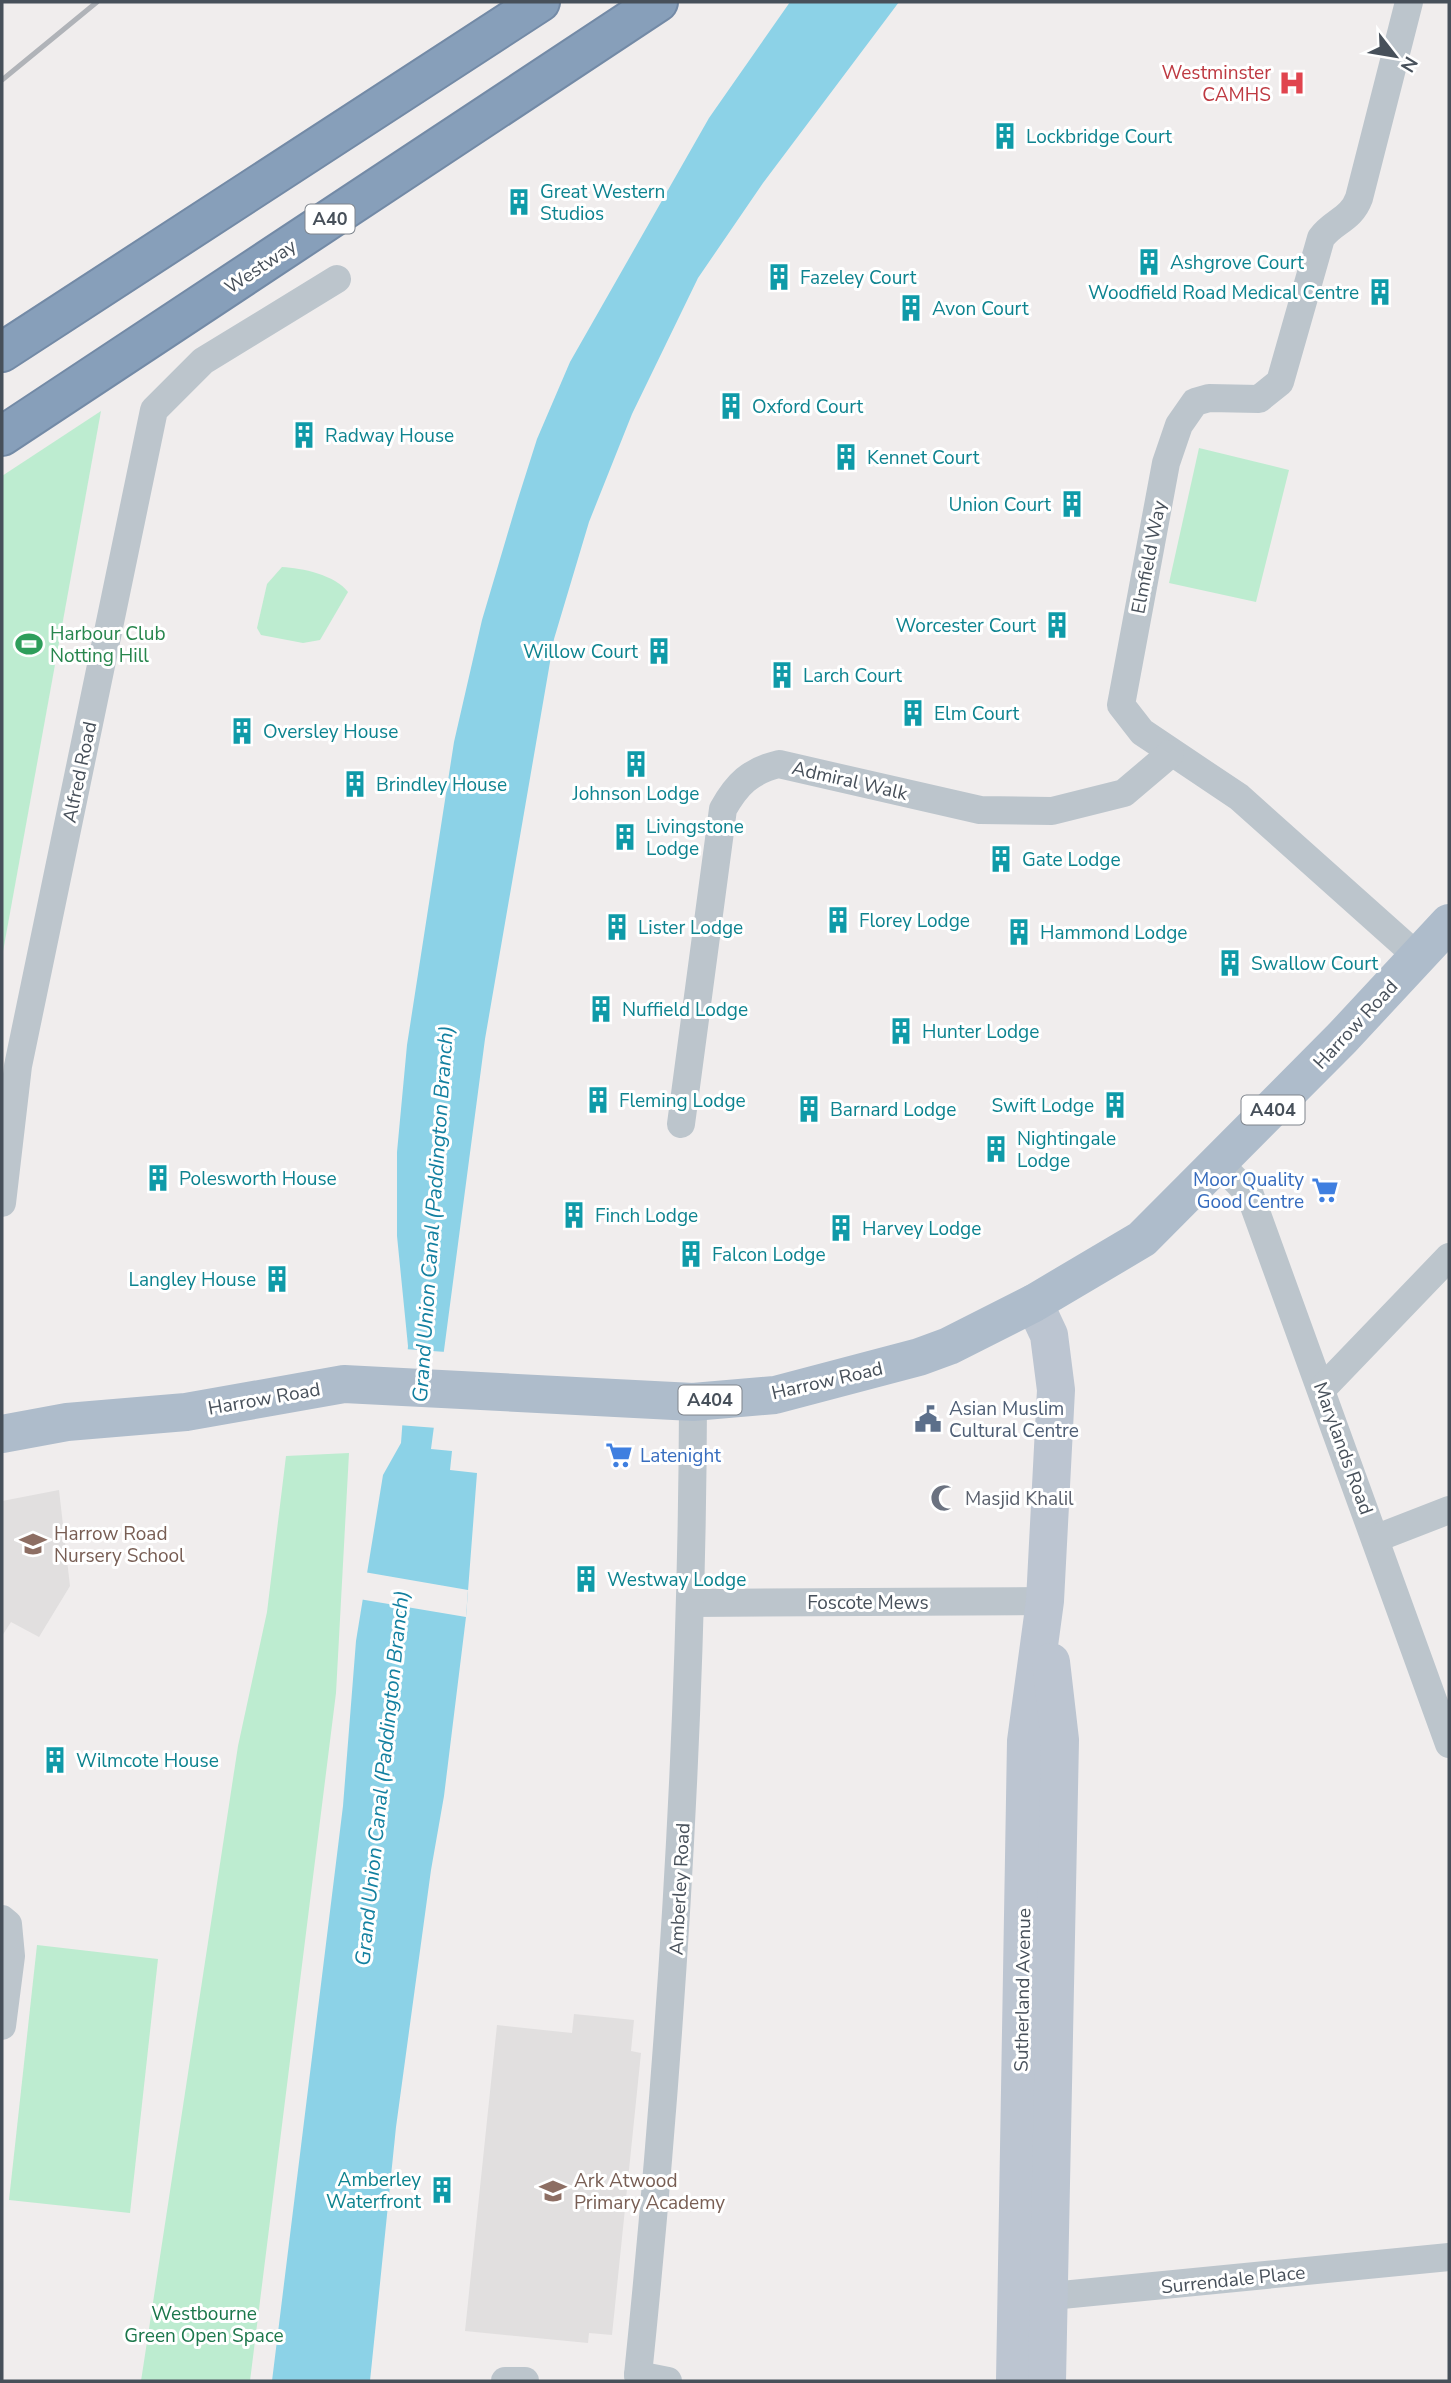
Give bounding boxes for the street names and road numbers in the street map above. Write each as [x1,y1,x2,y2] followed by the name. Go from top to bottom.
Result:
[306,204,354,233] road number: A40
[220,233,302,300] street label: Westway
[1125,498,1173,616] street label: Elmfield Way
[57,719,103,825] street label: Alfred Road
[789,755,911,807] street label: Admiral Walk
[1308,974,1404,1075] street label: Harrow Road
[1242,1096,1304,1125] road number: A404
[769,1356,885,1406] street label: Harrow Road
[206,1376,322,1422] street label: Harrow Road
[1307,1378,1379,1518] street label: Marylands Road
[678,1386,742,1414] road number: A404
[807,1590,929,1616] street label: Foscote Mews
[664,1822,696,1956] street label: Amberley Road
[1009,1908,1037,2072] street label: Sutherland Avenue
[1160,2259,1306,2300] street label: Surrendale Place

